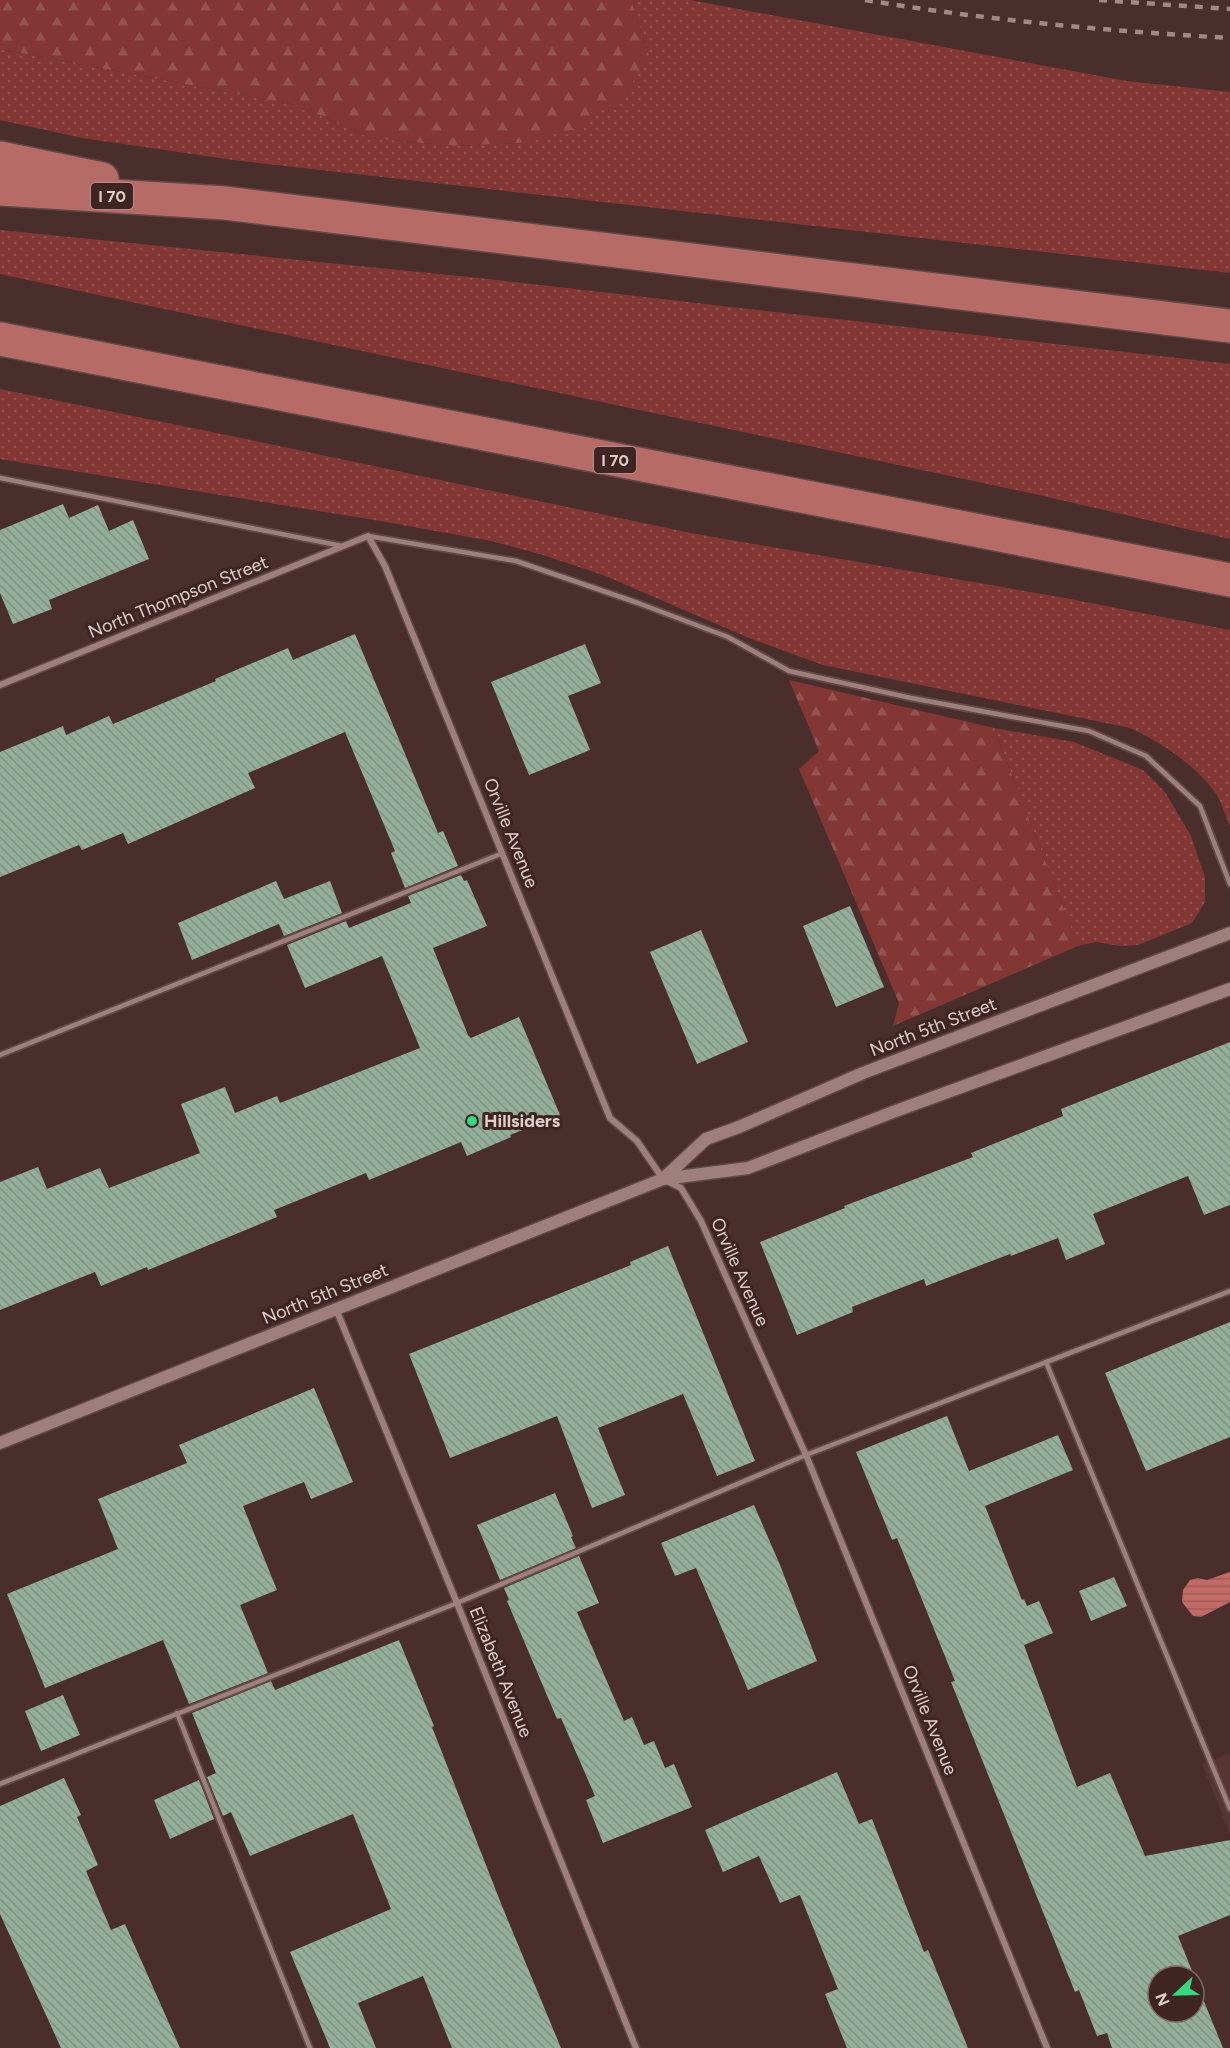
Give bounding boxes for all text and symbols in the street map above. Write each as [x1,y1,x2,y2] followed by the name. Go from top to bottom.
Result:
[91,183,133,209] road number: I 70
[594,447,636,473] road number: I 70
[85,551,271,643] street label: North Thompson Street
[479,775,543,891] street label: Orville Avenue
[867,993,1000,1061] street label: North 5th Street
[484,1110,561,1132] place label: Hillsiders
[465,1114,479,1128] marker: Hillsiders
[706,1214,774,1330] street label: Orville Avenue
[259,1259,391,1329] street label: North 5th Street
[465,1603,537,1741] street label: Elizabeth Avenue
[898,1662,962,1778] street label: Orville Avenue
[1146,1964,1206,2024] north arrow
[1151,1990,1174,2009] text: N

